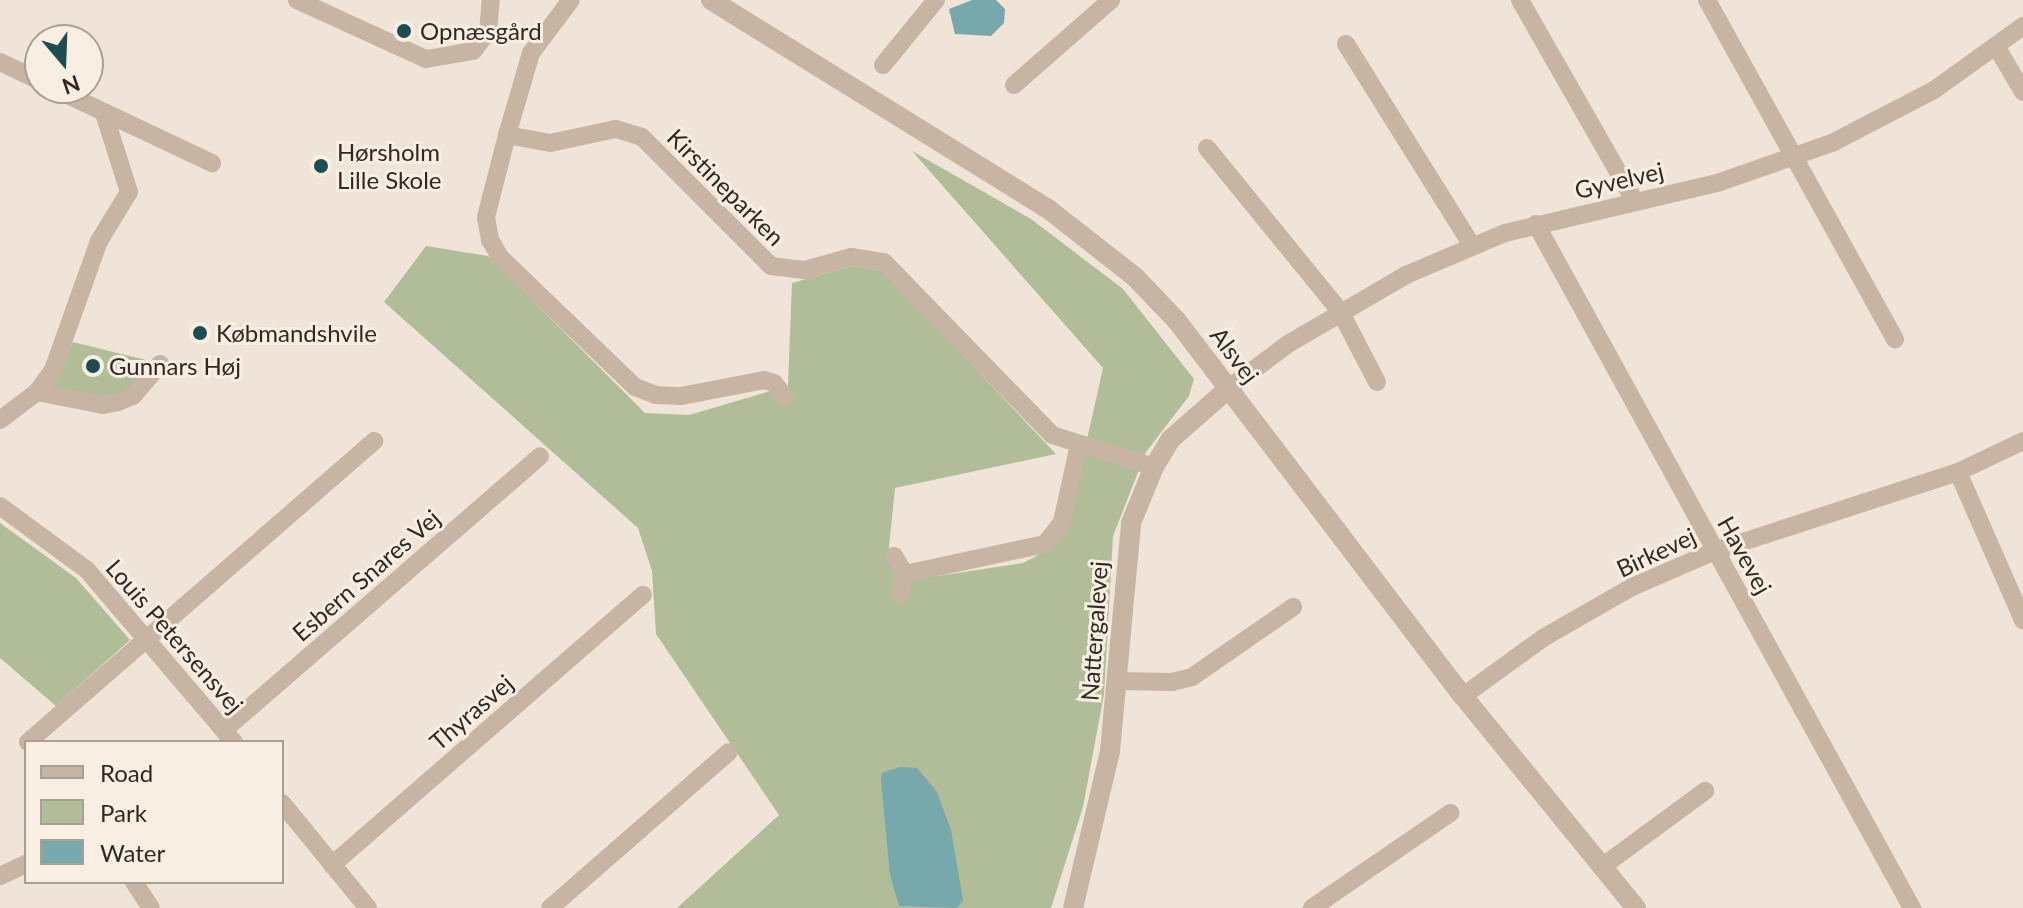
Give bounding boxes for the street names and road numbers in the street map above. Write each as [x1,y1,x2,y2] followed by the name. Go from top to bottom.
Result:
[662,123,790,251] street label: Kirstineparken
[1572,156,1666,204] street label: Gyvelvej
[1205,321,1265,389] street label: Alsvej
[286,503,446,647] street label: Esbern Snares Vej
[1712,511,1778,599] street label: Havevej
[1612,521,1700,583] street label: Birkevej
[100,553,250,719] street label: Louis Petersensvej
[1075,560,1113,702] street label: Nattergalevej
[424,668,518,756] street label: Thyrasvej

